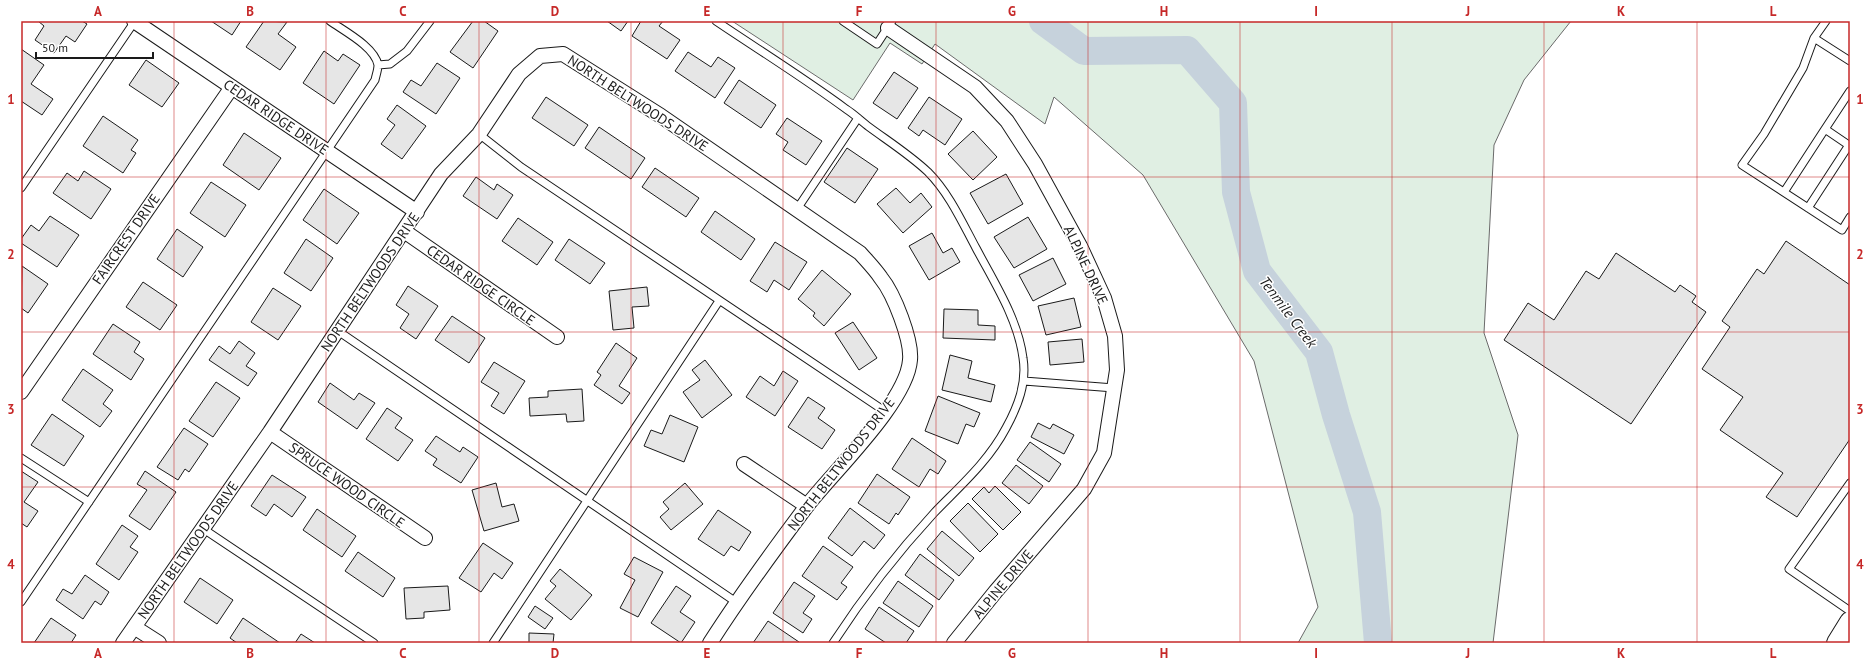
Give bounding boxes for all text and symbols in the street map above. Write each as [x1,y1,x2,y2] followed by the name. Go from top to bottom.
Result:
[94,3,102,20] text: A
[246,3,254,20] text: B
[399,3,407,20] text: C
[551,3,559,20] text: D
[704,3,711,20] text: E
[856,3,863,20] text: F
[1008,3,1016,20] text: G
[1160,3,1168,20] text: H
[1314,3,1318,20] text: I
[1465,3,1470,20] text: J
[1617,3,1625,20] text: K
[1770,3,1777,20] text: L
[36,34,153,60] scale bar
[42,40,68,55] text: 50 m
[564,51,712,155] street label: NORTH BELTWOODS DRIVE
[220,75,332,159] street label: CEDAR RIDGE DRIVE
[7,91,15,108] text: 1
[1856,91,1864,108] text: 1
[88,190,164,288] street label: FAIRCREST DRIVE
[317,209,423,355] street label: NORTH BELTWOODS DRIVE
[1060,223,1112,307] street label: ALPINE DRIVE
[423,241,539,329] street label: CEDAR RIDGE CIRCLE
[7,246,15,263] text: 2
[1856,246,1864,263] text: 2
[1255,272,1322,352] water label: Tenmile Creek
[783,394,899,534] street label: NORTH BELTWOODS DRIVE
[7,401,15,418] text: 3
[1856,401,1864,418] text: 3
[285,438,409,532] street label: SPRUCE WOOD CIRCLE
[134,478,242,622] street label: NORTH BELTWOODS DRIVE
[969,546,1037,622] street label: ALPINE DRIVE
[7,556,15,573] text: 4
[1856,556,1864,573] text: 4
[94,645,102,662] text: A
[246,645,254,662] text: B
[399,645,407,662] text: C
[551,645,559,662] text: D
[704,645,711,662] text: E
[856,645,863,662] text: F
[1008,645,1016,662] text: G
[1160,645,1168,662] text: H
[1314,645,1318,662] text: I
[1465,645,1470,662] text: J
[1617,645,1625,662] text: K
[1770,645,1777,662] text: L

